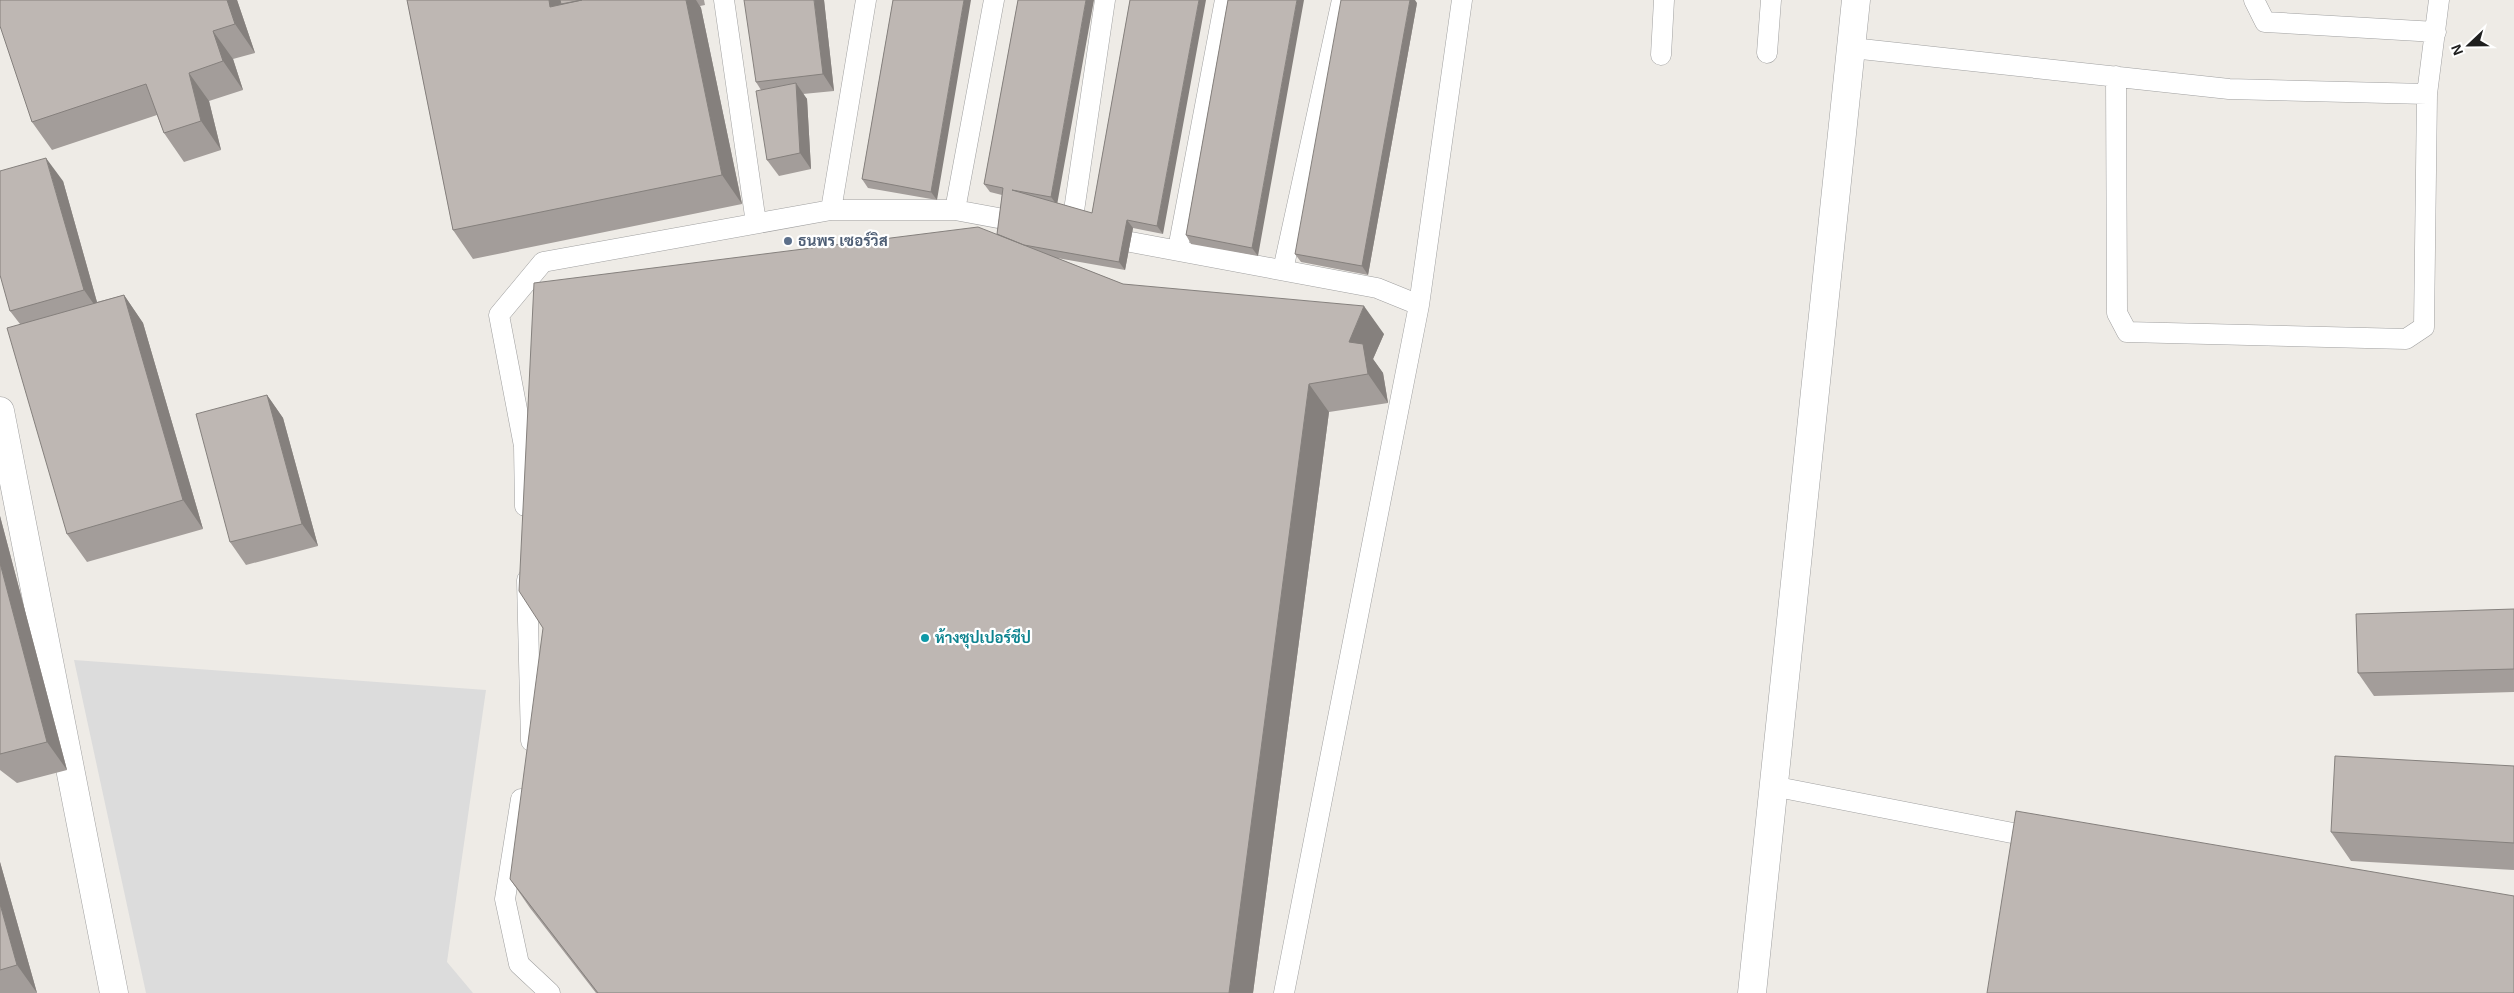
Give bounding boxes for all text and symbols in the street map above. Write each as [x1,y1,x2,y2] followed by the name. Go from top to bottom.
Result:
[2444,20,2494,70] north arrow
[2448,42,2466,58] text: N
[798,231,888,249] place label: ธนพร เซอร์วิส
[782,235,794,247] marker: ธนพร เซอร์วิส
[935,628,1031,649] place label: ห้างซุปเปอร์ชีป
[919,632,931,644] marker: ห้างซุปเปอร์ชีป

